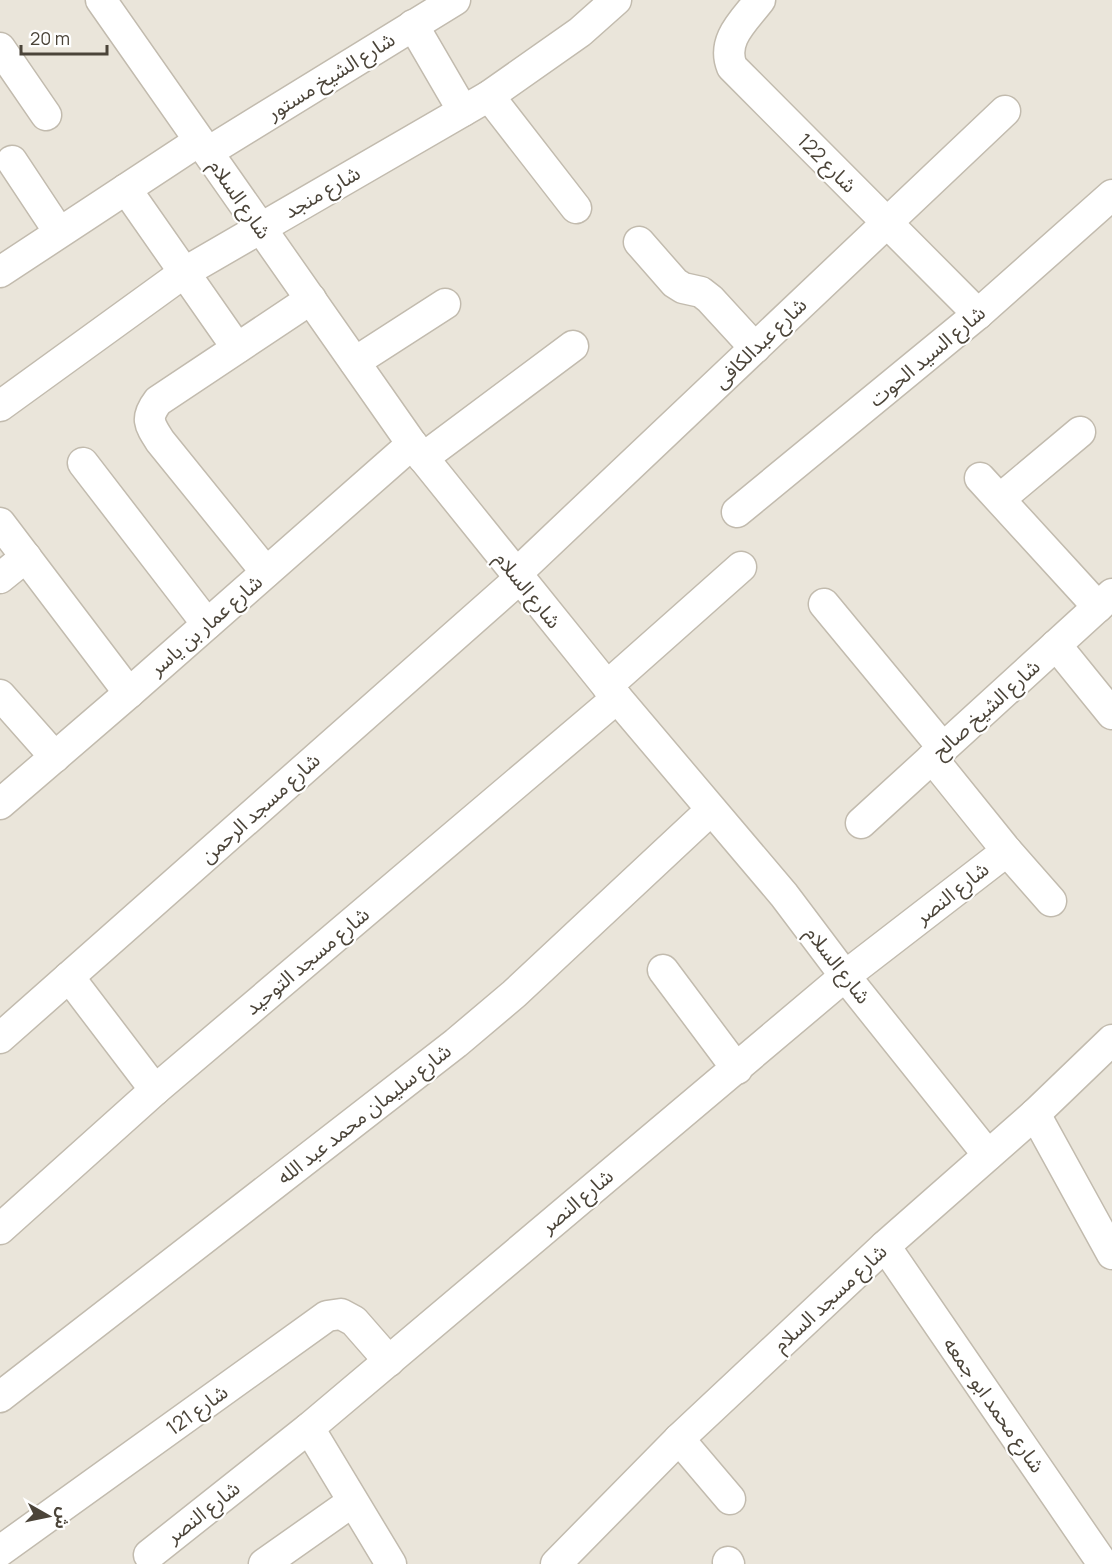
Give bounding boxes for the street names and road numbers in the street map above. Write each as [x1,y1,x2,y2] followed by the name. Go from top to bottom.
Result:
[261,25,401,128] street label: شارع الشيخ مستور
[790,127,863,200] street label: شارع 122
[201,153,278,245] street label: شارع السلام
[279,159,366,226] street label: شارع منجد
[707,291,814,396] street label: شارع عبدالكافى
[863,299,992,414] street label: شارع السيد الحوت
[488,546,568,635] street label: شارع السلام
[143,568,269,683] street label: شارع عمار بن ياسر
[926,653,1047,766] street label: شارع الشيخ صالح
[194,746,327,870] street label: شارع مسجد الرحمن
[908,855,995,932] street label: شارع النصر
[239,901,376,1022] street label: شارع مسجد التوحيد
[798,920,877,1010] street label: شارع السلام
[271,1037,458,1192] street label: شارع سليمان محمد عبد الله
[534,1162,620,1241] street label: شارع النصر
[767,1238,894,1359] street label: شارع مسجد السلام
[936,1332,1051,1479] street label: شارع محمد ابو جمعه
[160,1378,234,1443] street label: شارع 121
[159,1474,246,1551] street label: شارع النصر

